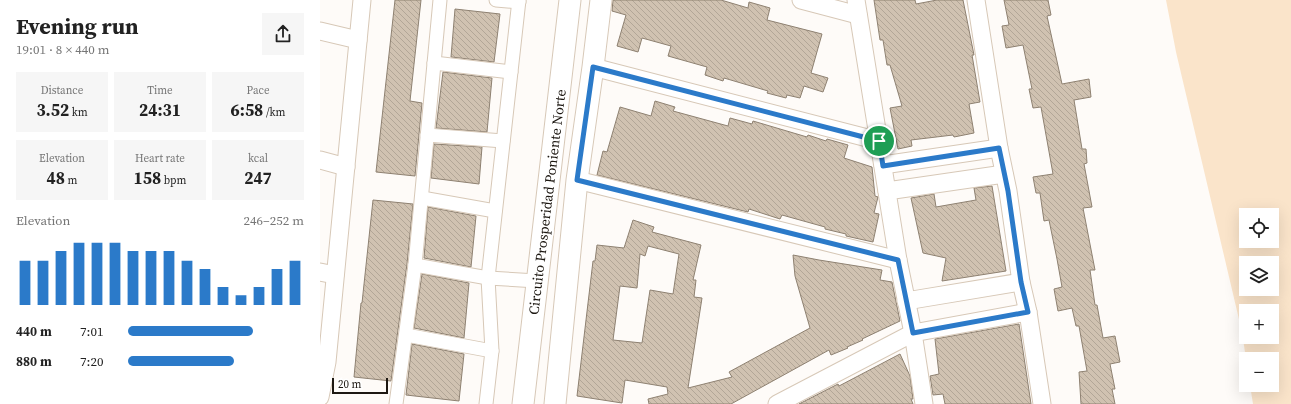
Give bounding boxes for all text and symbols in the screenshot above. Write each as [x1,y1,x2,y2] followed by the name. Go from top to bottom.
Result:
[16,11,139,41] text: Evening run
[262,13,304,55] button: share
[16,41,110,58] text: 19:01 · 8 × 440 m
[41,83,83,98] text: Distance
[147,83,173,98] text: Time
[246,83,270,98] text: Pace
[523,88,571,316] street label: Circuito Prosperidad Poniente Norte
[36,98,69,122] text: 3.52
[139,98,181,122] text: 24:31
[231,98,263,122] text: 6:58
[69,105,88,120] text: km
[263,105,285,120] text: /km
[862,124,896,158] pin
[868,130,890,152] icon: arrive
[39,151,85,166] text: Elevation
[135,151,185,166] text: Heart rate
[248,151,268,166] text: kcal
[47,166,65,190] text: 48
[134,166,161,190] text: 158
[244,166,272,190] text: 247
[65,173,77,188] text: m
[161,173,186,188] text: bpm
[1239,208,1279,392] map controls
[1239,208,1279,248] button: locate
[16,212,70,229] text: Elevation
[244,212,304,229] text: 246–252 m
[1239,256,1279,296] button: layers
[1239,304,1279,344] button: +
[16,323,52,340] text: 440 m
[80,323,103,340] text: 7:01
[1239,352,1279,392] button: −
[16,353,52,370] text: 880 m
[80,353,103,370] text: 7:20
[332,376,388,395] scale bar
[338,377,361,392] text: 20 m

